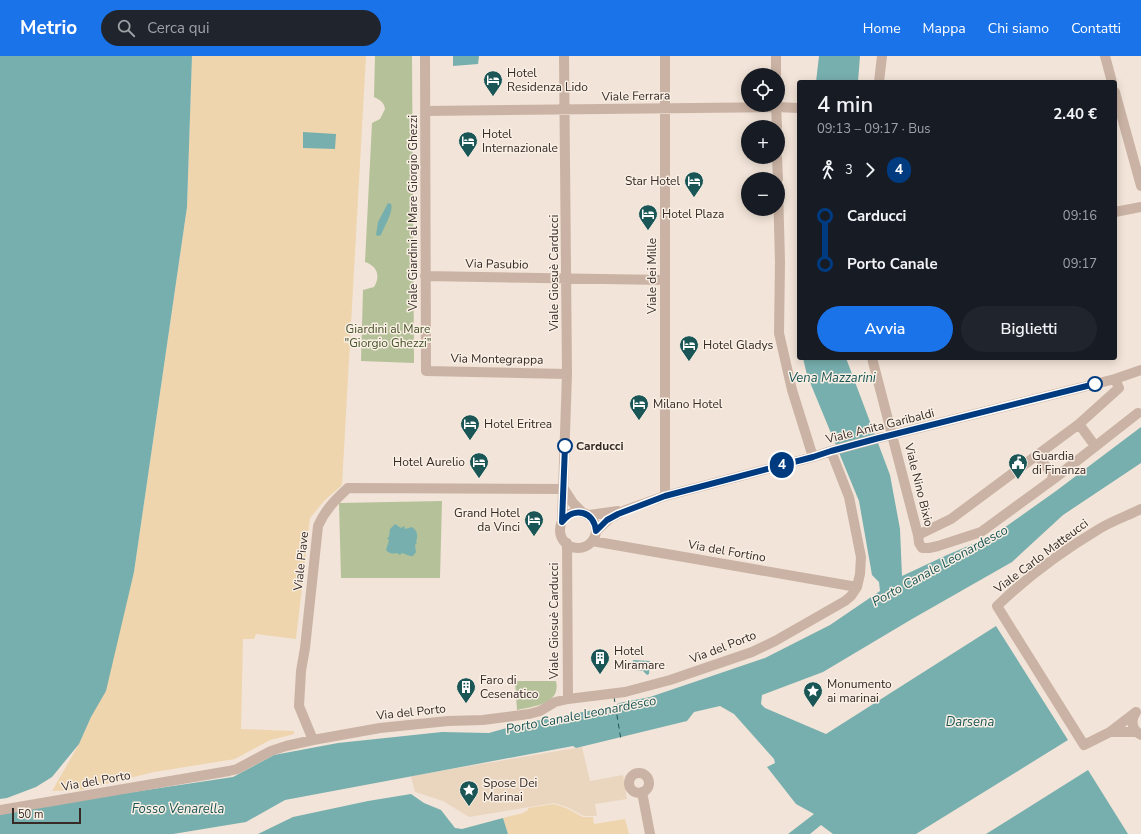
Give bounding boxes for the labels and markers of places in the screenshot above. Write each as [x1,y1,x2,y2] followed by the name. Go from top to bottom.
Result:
[507,65,588,95] place label: Hotel Residenza Lido
[482,69,504,97] hotel icon: Hotel Residenza Lido
[482,126,558,156] place label: Hotel Internazionale
[457,130,479,158] hotel icon: Hotel Internazionale
[683,170,705,198] hotel icon: Star Hotel
[625,173,680,189] place label: Star Hotel
[637,203,659,231] hotel icon: Hotel Plaza
[662,206,724,222] place label: Hotel Plaza
[678,334,700,362] hotel icon: Hotel Gladys
[703,337,774,353] place label: Hotel Gladys
[1087,376,1103,392] unlabelled marker
[628,393,650,421] hotel icon: Milano Hotel
[653,396,723,412] place label: Milano Hotel
[459,413,481,441] hotel icon: Hotel Eritrea
[484,416,552,432] place label: Hotel Eritrea
[557,438,573,454] marker: Carducci
[576,438,624,454] place label: Carducci
[1032,448,1086,478] place label: Guardia di Finanza
[468,451,490,479] hotel icon: Hotel Aurelio
[1007,452,1029,480] public building icon: Guardia di Finanza
[393,454,465,470] place label: Hotel Aurelio
[454,505,520,535] place label: Grand Hotel da Vinci
[523,509,545,537] hotel icon: Grand Hotel da Vinci
[614,643,665,673] place label: Hotel Miramare
[589,647,611,675] building icon: Hotel Miramare
[480,672,539,702] place label: Faro di Cesenatico
[455,676,477,704] building icon: Faro di Cesenatico
[827,676,892,706] place label: Monumento ai marinai
[802,680,824,708] place icon: Monumento ai marinai
[483,775,537,805] place label: Spose Dei Marinai
[458,779,480,807] place icon: Spose Dei Marinai

